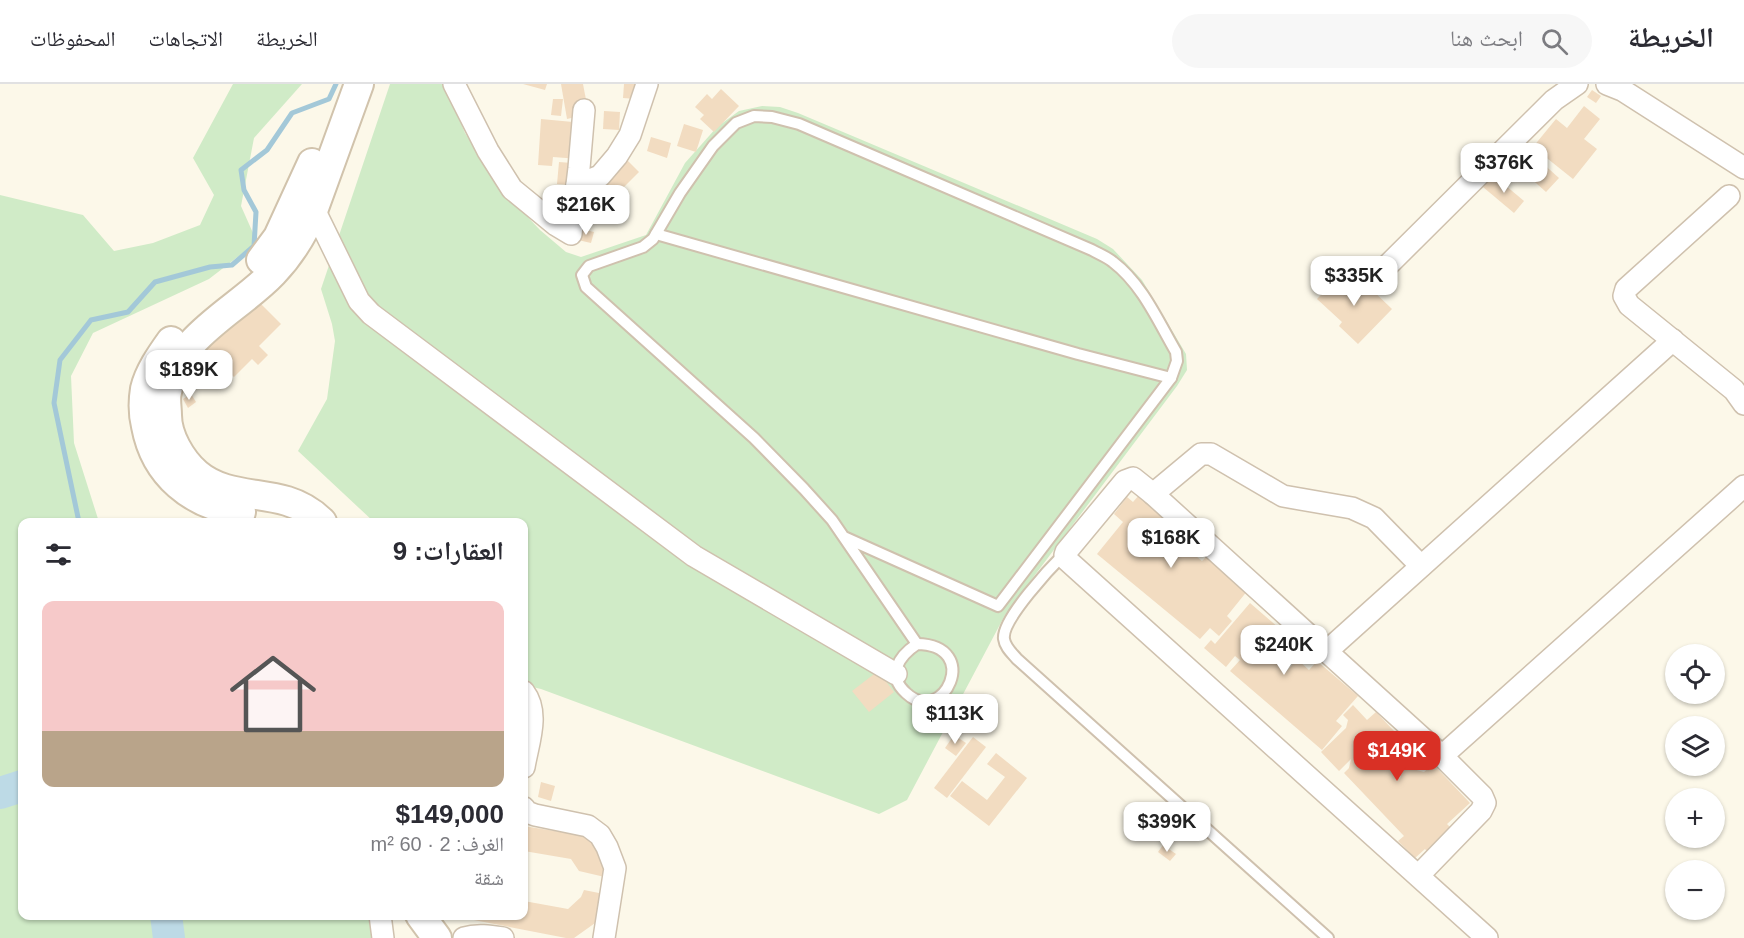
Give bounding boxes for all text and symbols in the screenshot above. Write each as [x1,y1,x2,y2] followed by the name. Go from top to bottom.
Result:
[1172,14,1592,68] search box
[1628,22,1714,53] text: الخريطة
[1538,25,1571,58] icon: search
[1450,26,1523,51] text: ابحث هنا
[30,27,115,50] text: المحفوظات
[148,27,223,50] text: الاتجاهات
[256,27,318,50] text: الخريطة
[1462,143,1546,194] pin: $376K
[1475,151,1533,173] text: $376K
[544,185,628,236] pin: $216K
[557,193,615,215] text: $216K
[1312,256,1396,307] pin: $335K
[1325,264,1383,286] text: $335K
[147,350,231,401] pin: $189K
[160,358,218,380] text: $189K
[1129,518,1213,569] pin: $168K
[1142,526,1200,548] text: $168K
[393,536,504,566] text: العقارات: 9
[42,538,75,571] icon: filters
[1242,625,1326,676] pin: $240K
[1255,633,1313,655] text: $240K
[219,640,327,748] icon: home
[1665,644,1725,920] map controls
[1665,644,1725,704] button: locate
[913,694,997,745] pin: $113K
[926,702,984,724] text: $113K
[1665,716,1725,776] button: layers
[1355,731,1439,782] pin: $149K
[1368,739,1426,761] text: $149K
[1665,788,1725,848] button: +
[396,799,504,829] text: $149,000
[1125,802,1209,853] pin: $399K
[1138,810,1196,832] text: $399K
[371,833,504,855] text: الغرف: 2 · 60 m²
[1665,860,1725,920] button: −
[474,867,504,889] text: شقة

